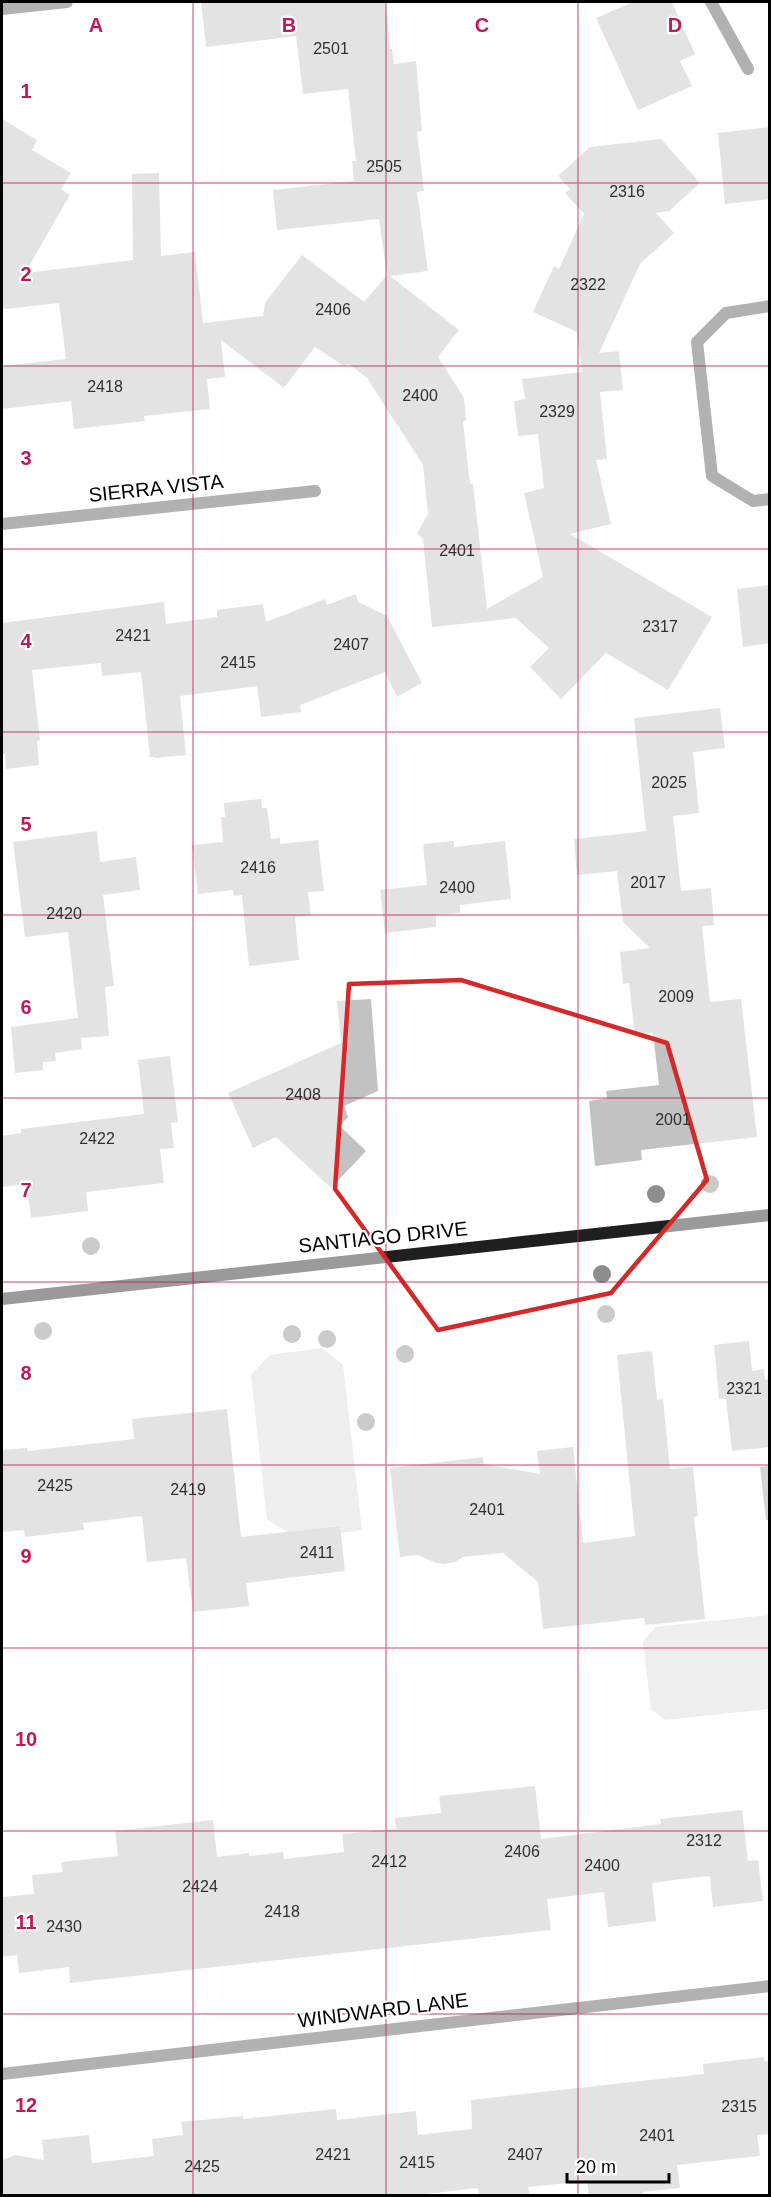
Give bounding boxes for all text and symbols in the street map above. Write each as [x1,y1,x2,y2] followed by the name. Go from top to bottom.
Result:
[89,14,103,36] text: A
[282,14,296,36] text: B
[475,14,489,36] text: C
[668,14,682,36] text: D
[313,40,349,57] house number: 2501
[20,80,32,102] text: 1
[366,158,402,175] house number: 2505
[609,183,645,200] house number: 2316
[20,263,32,285] text: 2
[570,276,606,293] house number: 2322
[315,301,351,318] house number: 2406
[87,378,123,395] house number: 2418
[402,387,438,404] house number: 2400
[539,403,575,420] house number: 2329
[20,447,32,469] text: 3
[88,470,225,506] street label: SIERRA VISTA
[439,542,475,559] house number: 2401
[642,618,678,635] house number: 2317
[115,627,151,644] house number: 2421
[20,630,32,652] text: 4
[333,636,369,653] house number: 2407
[220,654,256,671] house number: 2415
[651,774,687,791] house number: 2025
[20,813,32,835] text: 5
[240,859,276,876] house number: 2416
[630,874,666,891] house number: 2017
[439,879,475,896] house number: 2400
[46,905,82,922] house number: 2420
[658,988,694,1005] house number: 2009
[20,996,32,1018] text: 6
[285,1086,321,1103] house number: 2408
[655,1111,691,1128] house number: 2001
[79,1130,115,1147] house number: 2422
[20,1179,32,1201] text: 7
[297,1217,469,1257] street label: SANTIAGO DRIVE
[20,1362,32,1384] text: 8
[726,1380,762,1397] house number: 2321
[37,1477,73,1494] house number: 2425
[170,1481,206,1498] house number: 2419
[469,1501,505,1518] house number: 2401
[300,1544,334,1561] house number: 2411
[20,1545,32,1567] text: 9
[15,1728,37,1750] text: 10
[686,1832,722,1849] house number: 2312
[504,1843,540,1860] house number: 2406
[371,1853,407,1870] house number: 2412
[584,1857,620,1874] house number: 2400
[182,1878,218,1895] house number: 2424
[264,1903,300,1920] house number: 2418
[15,1911,37,1933] text: 11
[46,1918,82,1935] house number: 2430
[297,1989,469,2031] street label: WINDWARD LANE
[15,2094,37,2116] text: 12
[721,2098,757,2115] house number: 2315
[639,2127,675,2144] house number: 2401
[315,2146,351,2163] house number: 2421
[507,2146,543,2163] house number: 2407
[567,2146,669,2184] scale bar
[399,2154,435,2171] house number: 2415
[576,2157,616,2177] text: 20 m
[184,2158,220,2175] house number: 2425

